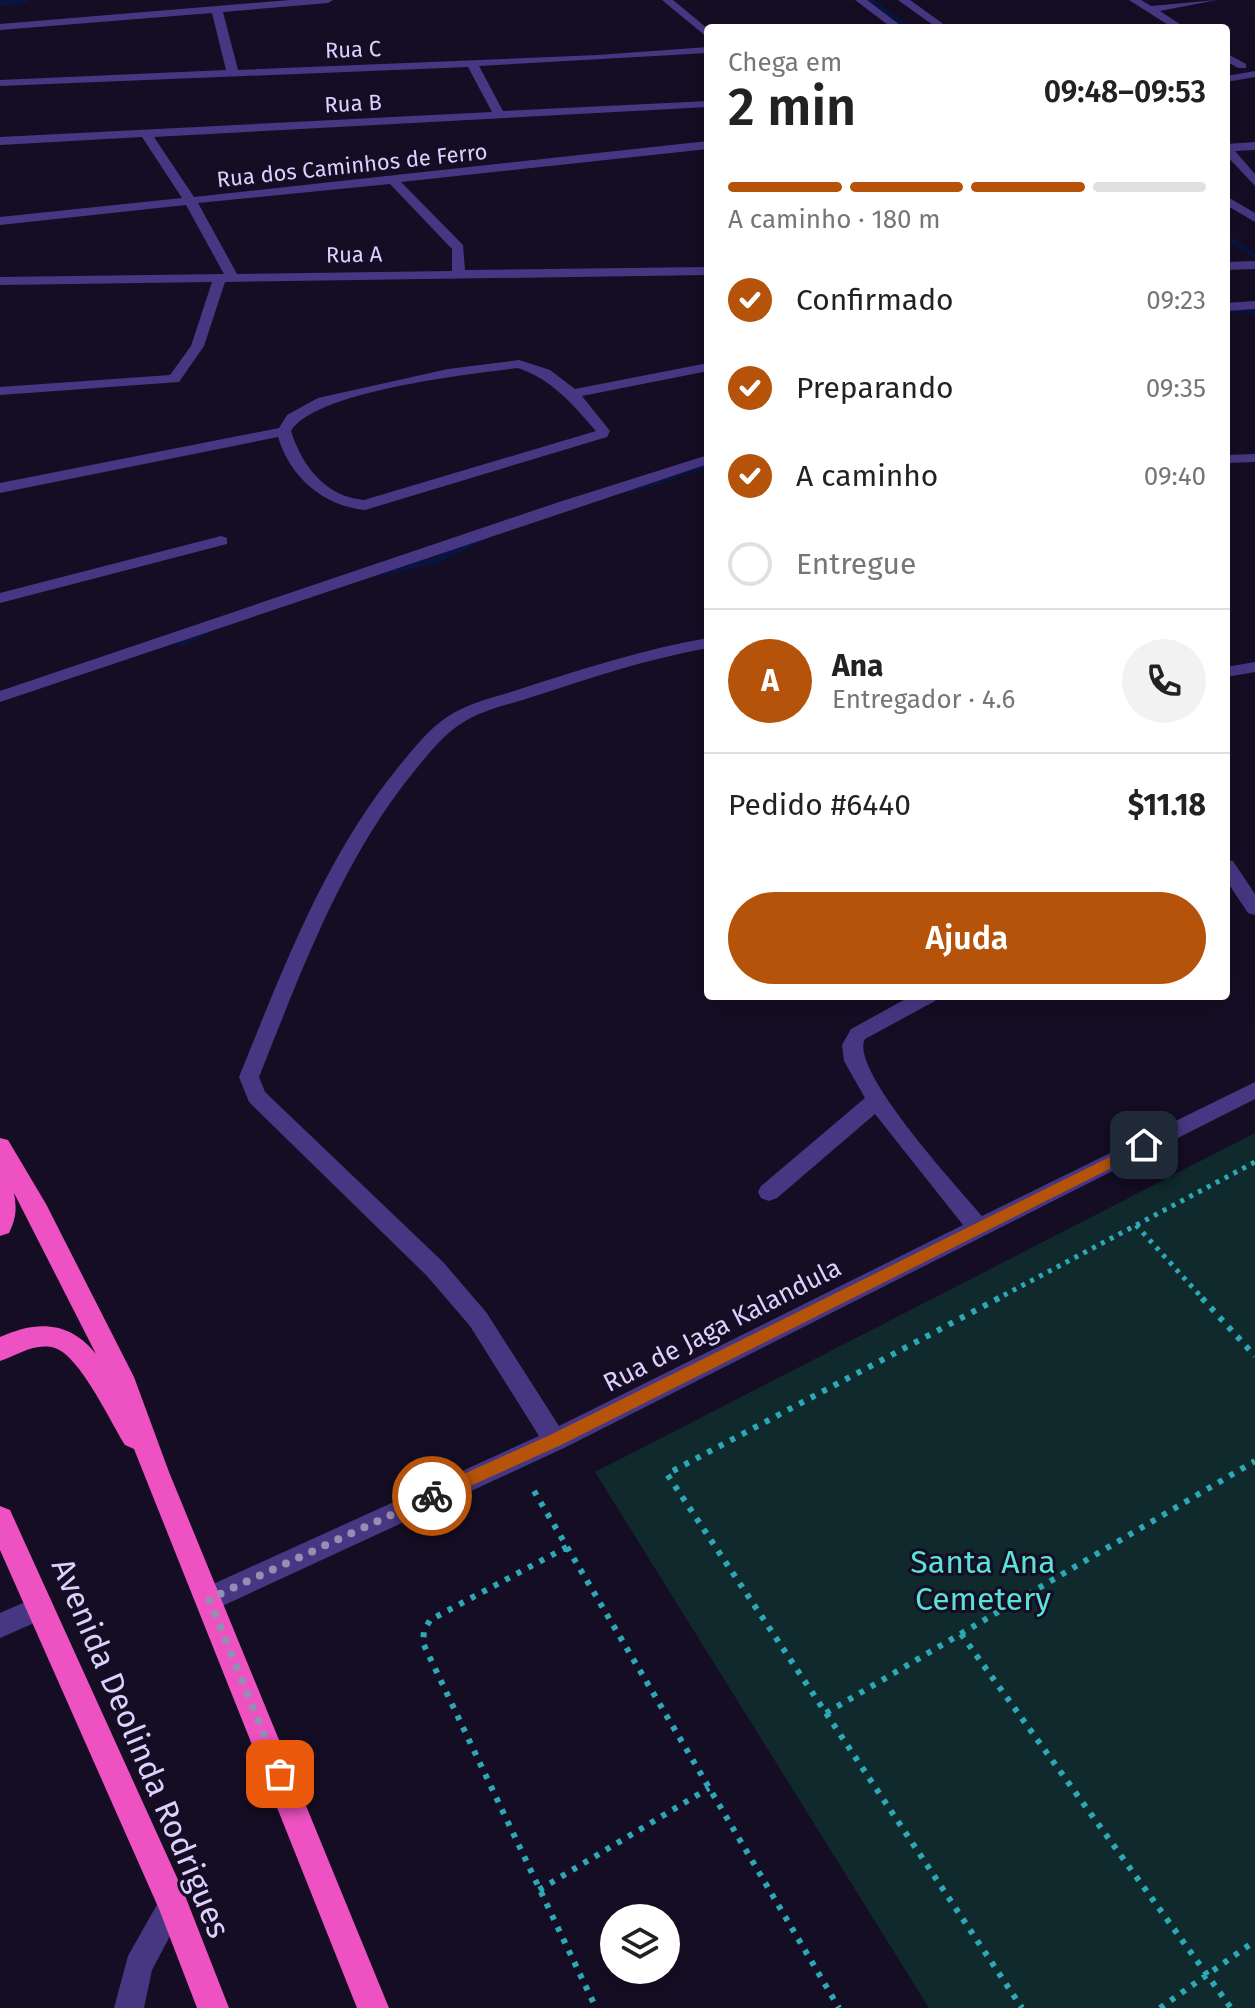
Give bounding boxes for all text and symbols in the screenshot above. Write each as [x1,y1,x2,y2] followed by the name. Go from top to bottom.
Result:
[324,35,382,64] street label: Rua C
[728,47,842,78] text: Chega em
[1044,74,1206,110] text: 09:48–09:53
[728,76,856,139] text: 2 min
[324,89,382,118] street label: Rua B
[215,138,489,193] street label: Rua dos Caminhos de Ferro
[728,204,941,235] text: A caminho · 180 m
[326,241,383,268] street label: Rua A
[728,278,772,322] icon: check
[796,282,954,318] text: Confirmado
[1146,285,1206,316] text: 09:23
[728,366,772,410] icon: check
[796,370,954,406] text: Preparando
[1146,373,1206,404] text: 09:35
[728,454,772,498] icon: check
[796,458,938,494] text: A caminho
[1144,461,1206,492] text: 09:40
[796,546,916,582] text: Entregue
[1122,639,1206,723] button: phone
[832,648,883,684] text: Ana
[761,663,779,699] text: A
[832,684,1015,715] text: Entregador · 4.6
[728,787,911,823] text: Pedido #6440
[1128,787,1206,823] text: $11.18
[728,892,1206,984] button: Ajuda
[1110,1111,1178,1179] pin
[1122,1123,1166,1167] icon: home
[598,1252,846,1399] street label: Rua de Jaga Kalandula
[392,1456,472,1536] courier
[410,1474,454,1518] icon: bike
[910,1543,1056,1618] park label: Santa Ana Cemetery
[44,1553,238,1943] street label: Avenida Deolinda Rodrigues
[246,1740,314,1808] pin
[258,1752,302,1796] icon: bag
[600,1904,680,1984] map controls
[600,1904,680,1984] button: layers

